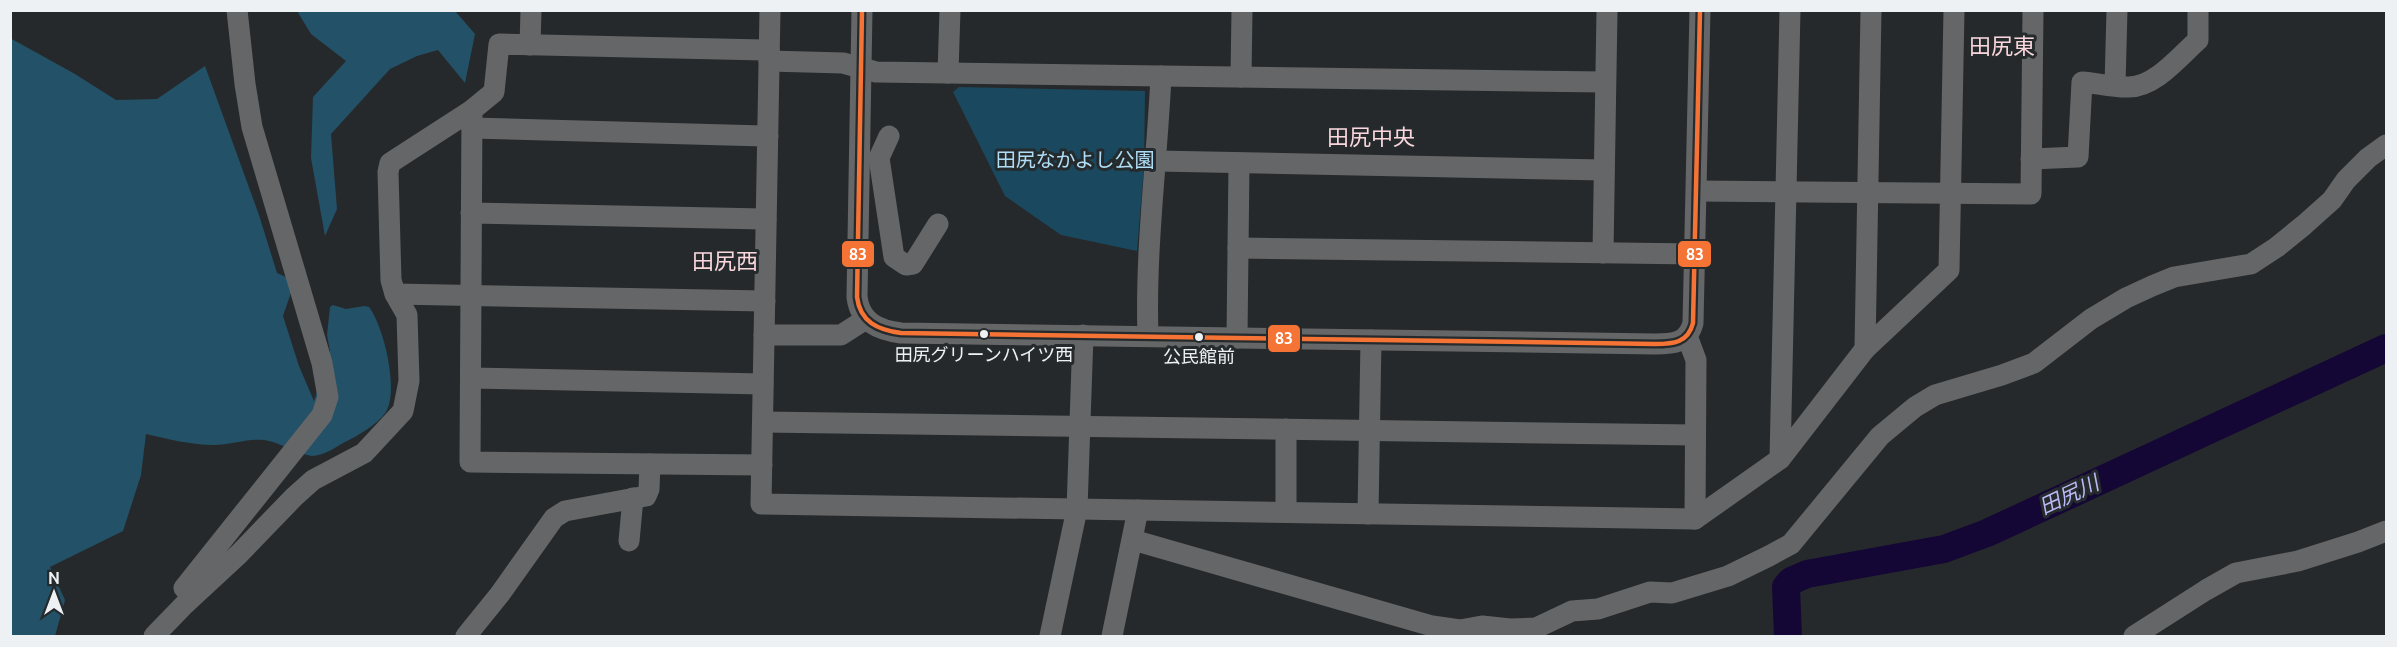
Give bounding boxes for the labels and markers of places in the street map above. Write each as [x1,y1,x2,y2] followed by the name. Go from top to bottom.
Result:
[978,328,990,340] marker: 田尻グリーンハイツ西
[1193,331,1205,343] marker: 公民館前
[895,344,1073,364] place label: 田尻グリーンハイツ西
[1163,346,1235,366] place label: 公民館前

